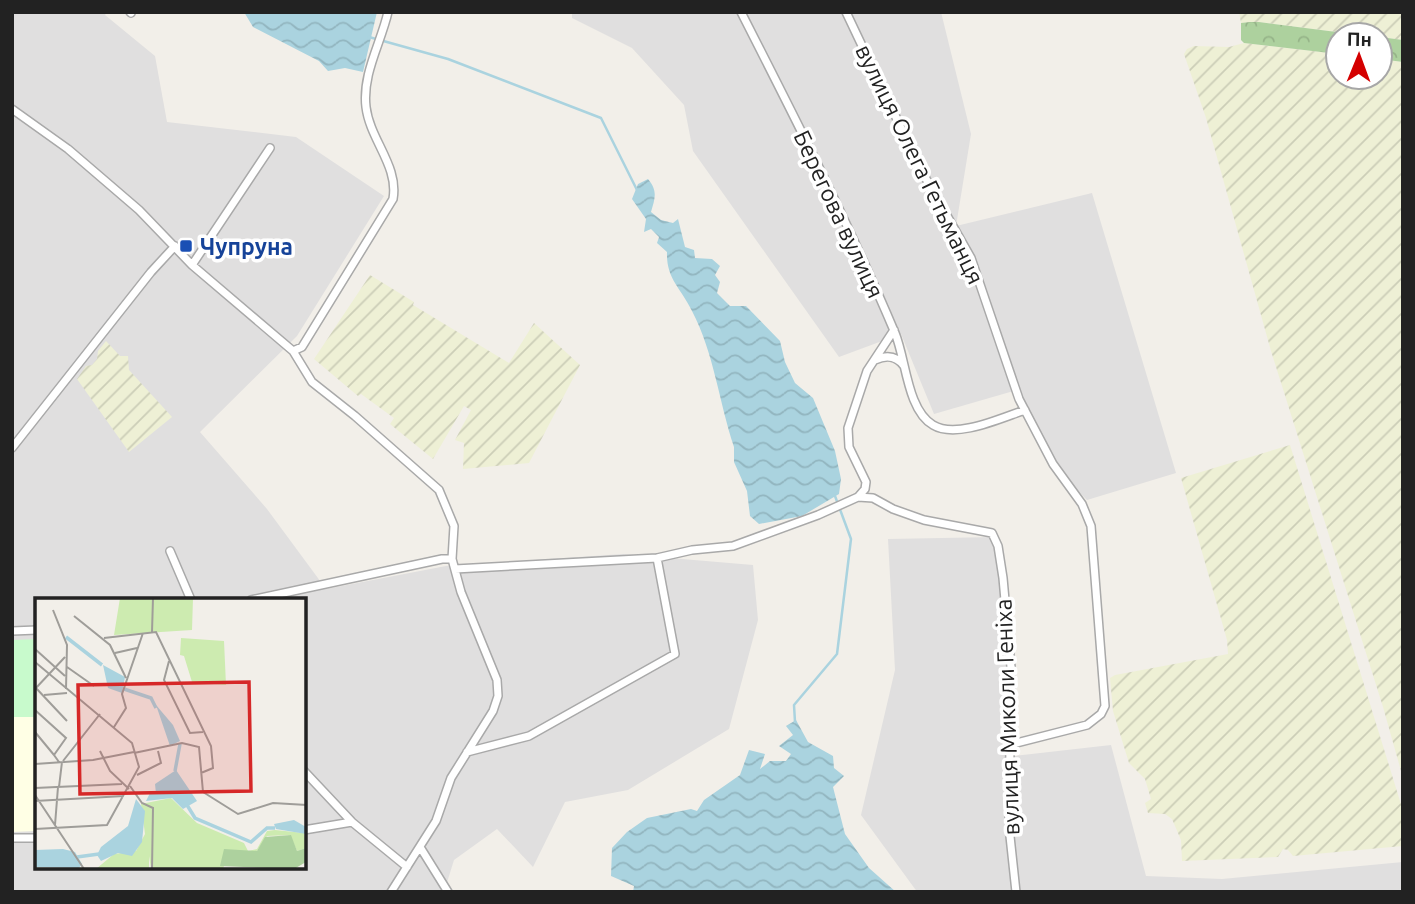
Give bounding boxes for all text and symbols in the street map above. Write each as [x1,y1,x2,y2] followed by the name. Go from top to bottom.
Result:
[1324,21,1394,91] north arrow
[1347,28,1372,50] text: Пн
[851,40,989,288] street label: вулиця Олега Гетьманця
[789,126,889,302] street label: Берегова вулиця
[200,234,293,259] place label: Чупруна
[178,238,194,254] marker: Чупруна
[35,598,306,869] inset map
[990,598,1024,836] street label: вулиця Миколи Геніха

